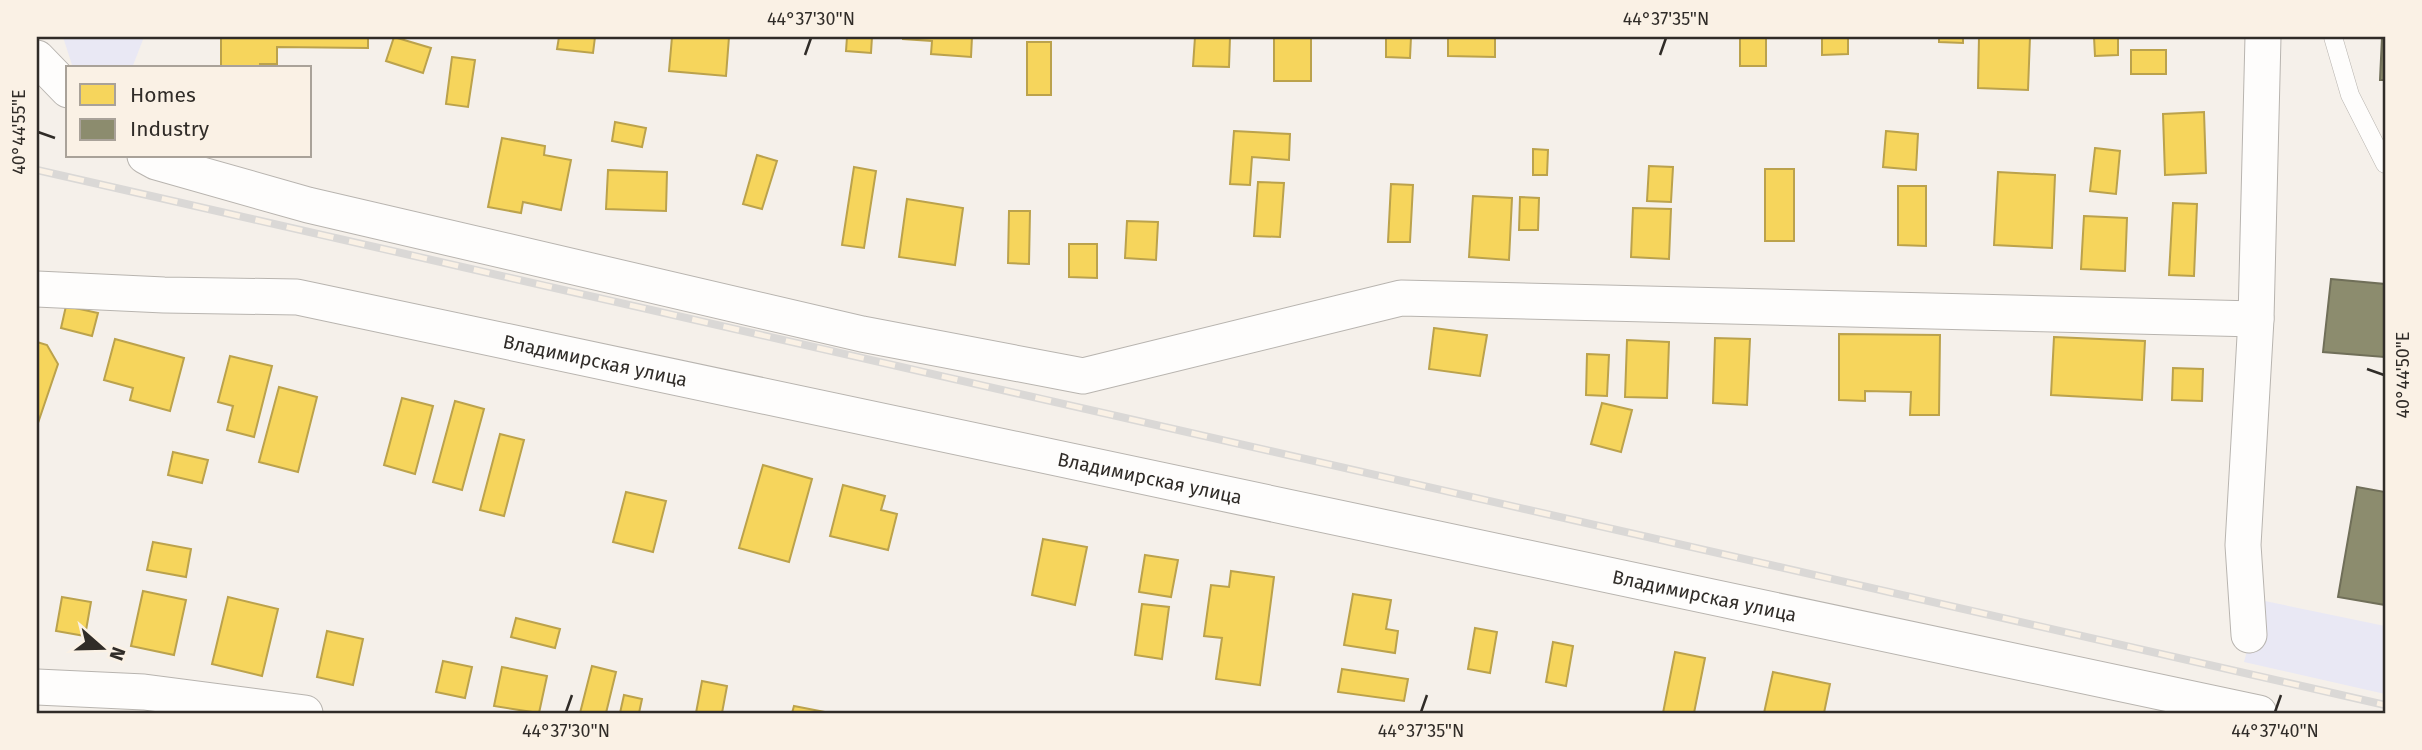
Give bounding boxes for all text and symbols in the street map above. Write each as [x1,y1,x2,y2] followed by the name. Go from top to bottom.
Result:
[767,8,855,30] text: 44°37'30"N
[1623,8,1709,30] text: 44°37'35"N
[66,66,312,158] legend
[130,82,196,108] text: Homes
[8,89,30,175] text: 40°44'55"E
[130,116,210,142] text: Industry
[501,330,689,391] street label: Владимирская улица
[2392,332,2414,418] text: 40°44'50"E
[1056,448,1244,509] street label: Владимирская улица
[1610,565,1799,627] street label: Владимирская улица
[66,614,136,684] north arrow
[105,644,130,664] text: N
[522,720,610,742] text: 44°37'30"N
[1378,720,1464,742] text: 44°37'35"N
[2231,720,2319,742] text: 44°37'40"N

